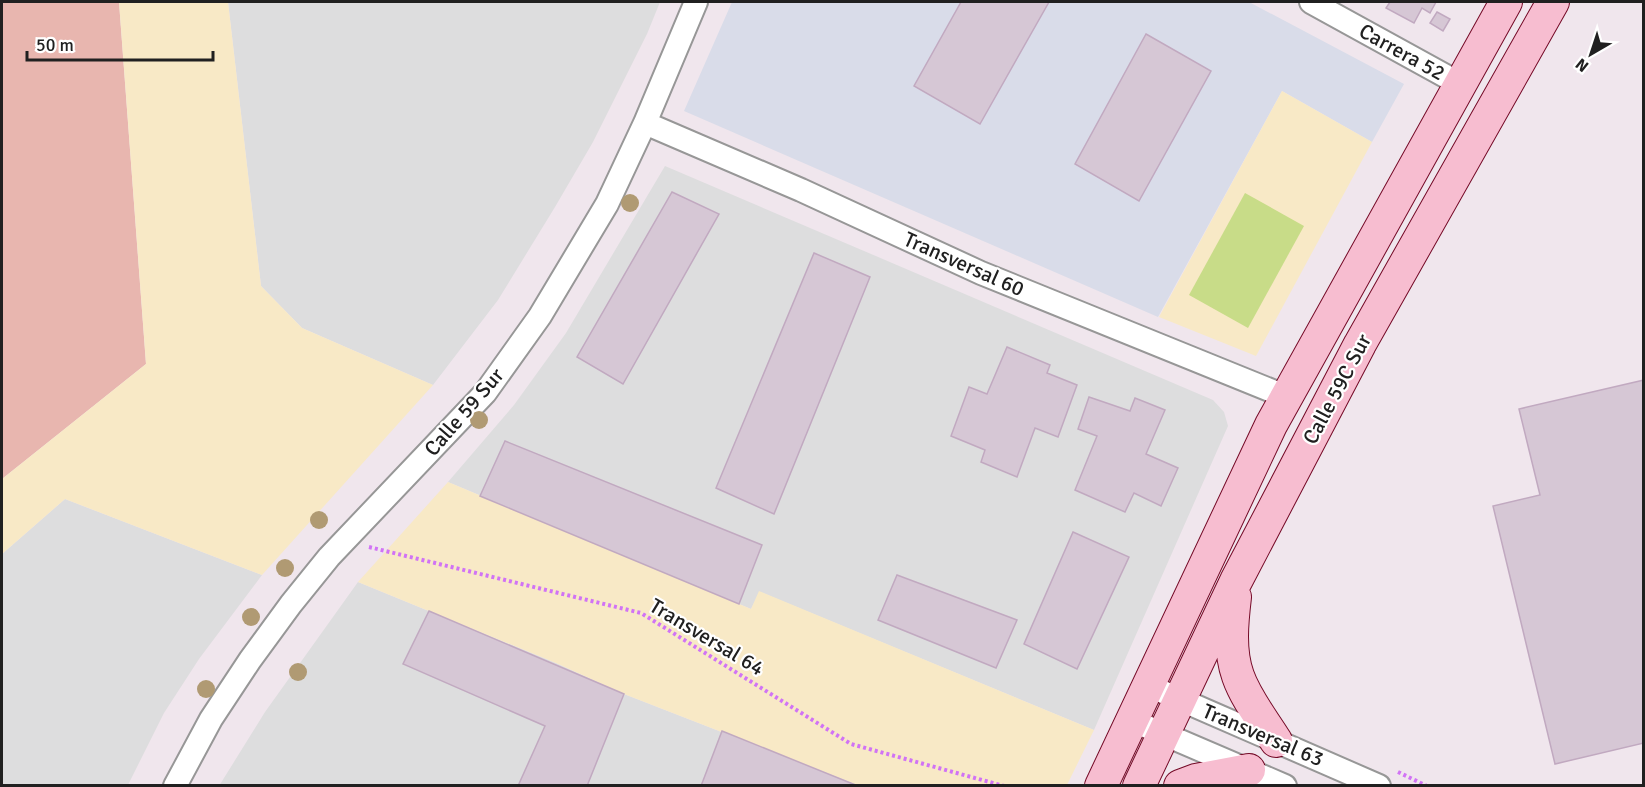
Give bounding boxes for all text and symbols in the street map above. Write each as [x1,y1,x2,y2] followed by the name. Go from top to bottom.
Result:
[1354,18,1450,86] street label: Carrera 52
[27,24,213,62] scale bar
[1561,24,1621,84] north arrow
[36,34,74,56] text: 50 m
[1572,54,1593,76] text: N
[900,226,1028,302] street label: Transversal 60
[1297,329,1377,449] street label: Calle 59C Sur
[419,362,510,461] street label: Calle 59 Sur
[645,593,769,681] street label: Transversal 64
[1199,698,1327,772] street label: Transversal 63

